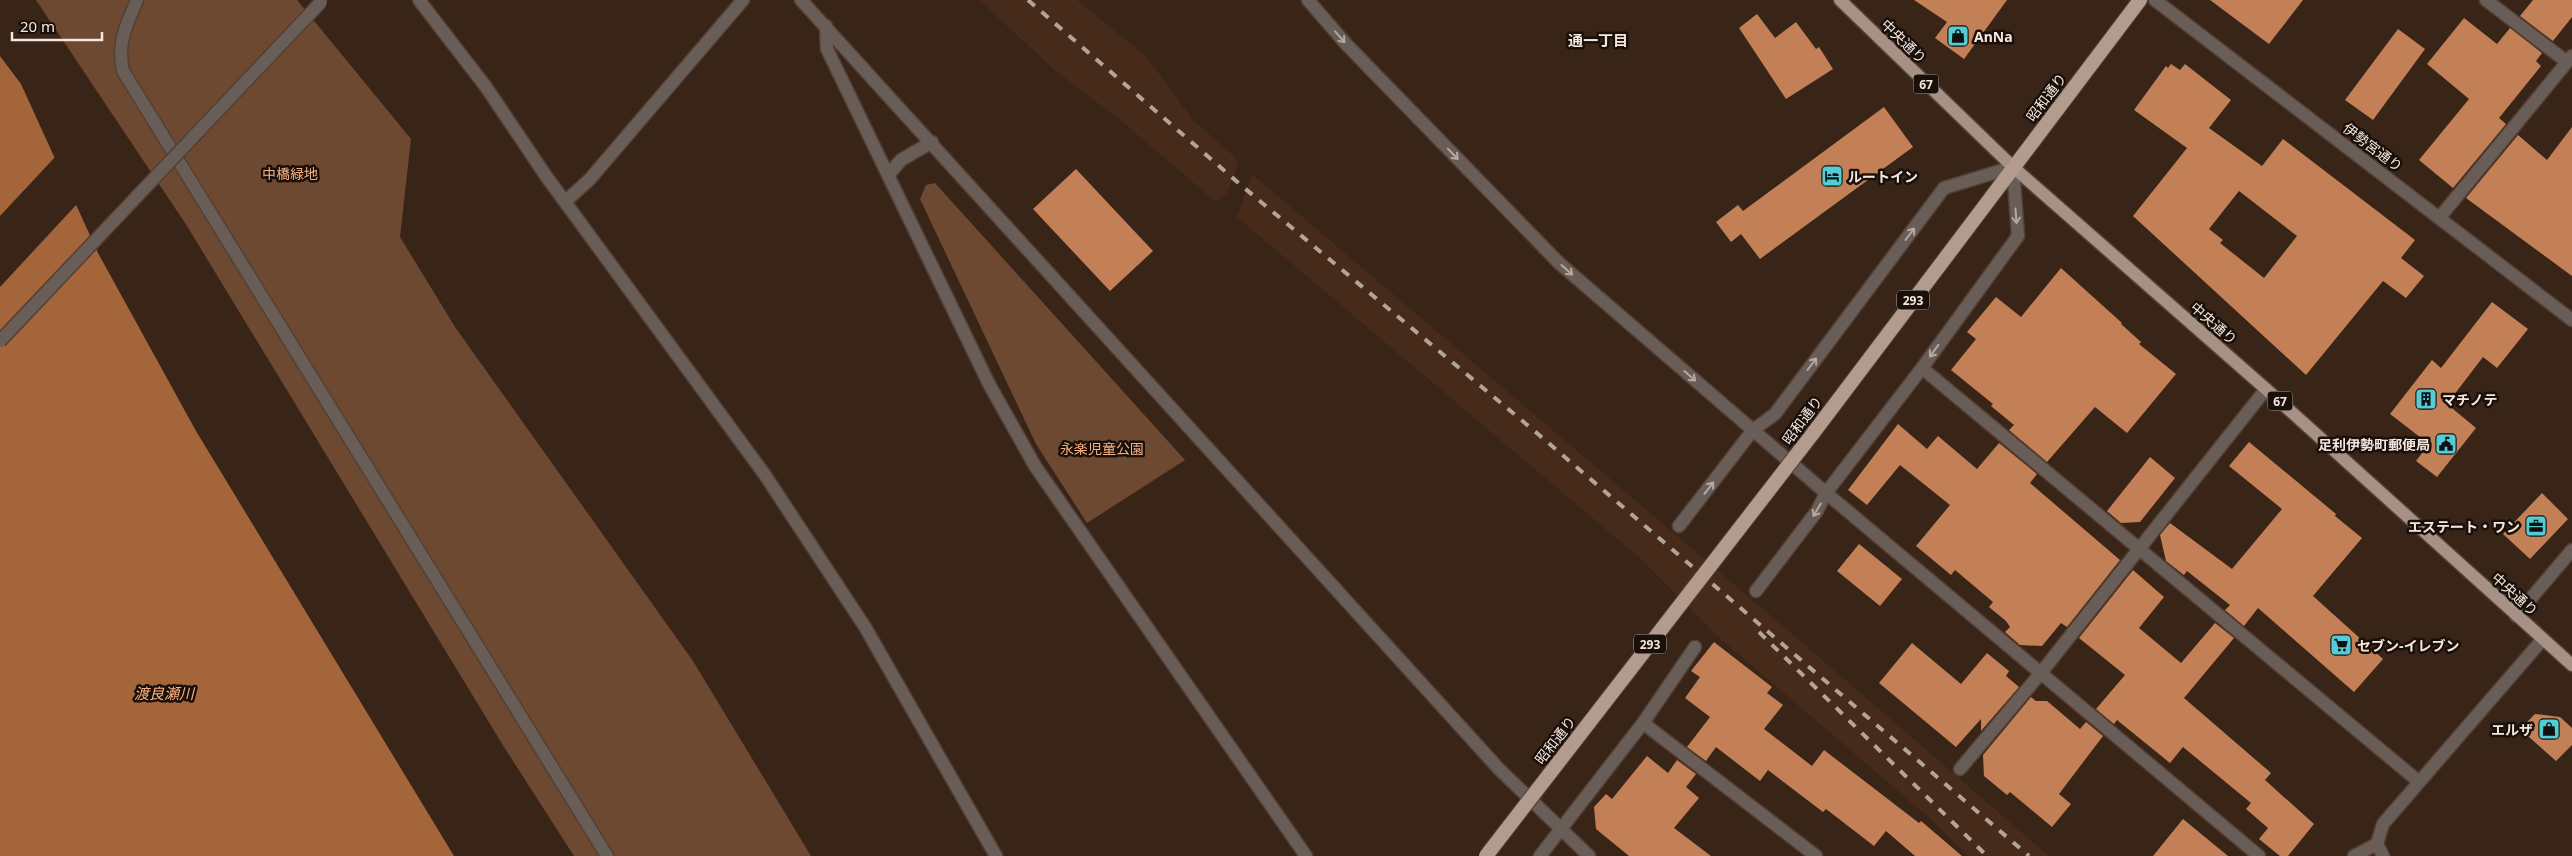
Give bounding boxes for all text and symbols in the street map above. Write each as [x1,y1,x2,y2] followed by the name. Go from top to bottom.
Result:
[12,10,102,42] scale bar
[1877,15,1931,67] street label: 中央通り
[20,16,55,36] text: 20 m
[1946,24,1970,48] shop icon: AnNa
[1974,27,2013,46] place label: AnNa
[1335,30,1346,43] one-way arrow
[1568,30,1628,50] district label: 通一丁目
[2022,69,2070,125] street label: 昭和通り
[1914,74,1938,94] road number: 67
[2339,118,2407,176] street label: 伊勢宮通り
[1447,147,1459,160] one-way arrow
[262,164,318,183] park label: 中橋緑地
[1820,164,1844,188] hotel icon: ルートイン
[1848,167,1918,186] place label: ルートイン
[2012,208,2021,224] one-way arrow
[1905,227,1915,241] one-way arrow
[1560,264,1573,276] one-way arrow
[1897,290,1929,310] road number: 293
[2187,297,2241,349] street label: 中央通り
[1929,344,1939,358] one-way arrow
[1807,358,1818,371] one-way arrow
[1683,370,1696,381] one-way arrow
[2414,387,2438,411] building icon: マチノテ
[2442,390,2498,409] place label: マチノテ
[1778,392,1826,448] street label: 昭和通り
[2268,392,2292,411] road number: 67
[2434,432,2458,456] public building icon: 足利伊勢町郵便局
[2318,435,2430,454] place label: 足利伊勢町郵便局
[1060,439,1144,458] park label: 永楽児童公園
[1703,482,1714,495] one-way arrow
[1811,502,1821,516] one-way arrow
[2524,514,2548,538] office icon: エステート・ワン
[2408,517,2520,536] place label: エステート・ワン
[2488,568,2542,620] street label: 中央通り
[2329,633,2353,657] supermarket icon: セブン-イレブン
[1634,634,1666,654] road number: 293
[2357,636,2459,655] place label: セブン-イレブン
[134,683,196,703] water label: 渡良瀬川
[1530,712,1580,768] street label: 昭和通り
[2537,717,2561,741] shop icon: エルザ
[2491,720,2533,739] place label: エルザ

